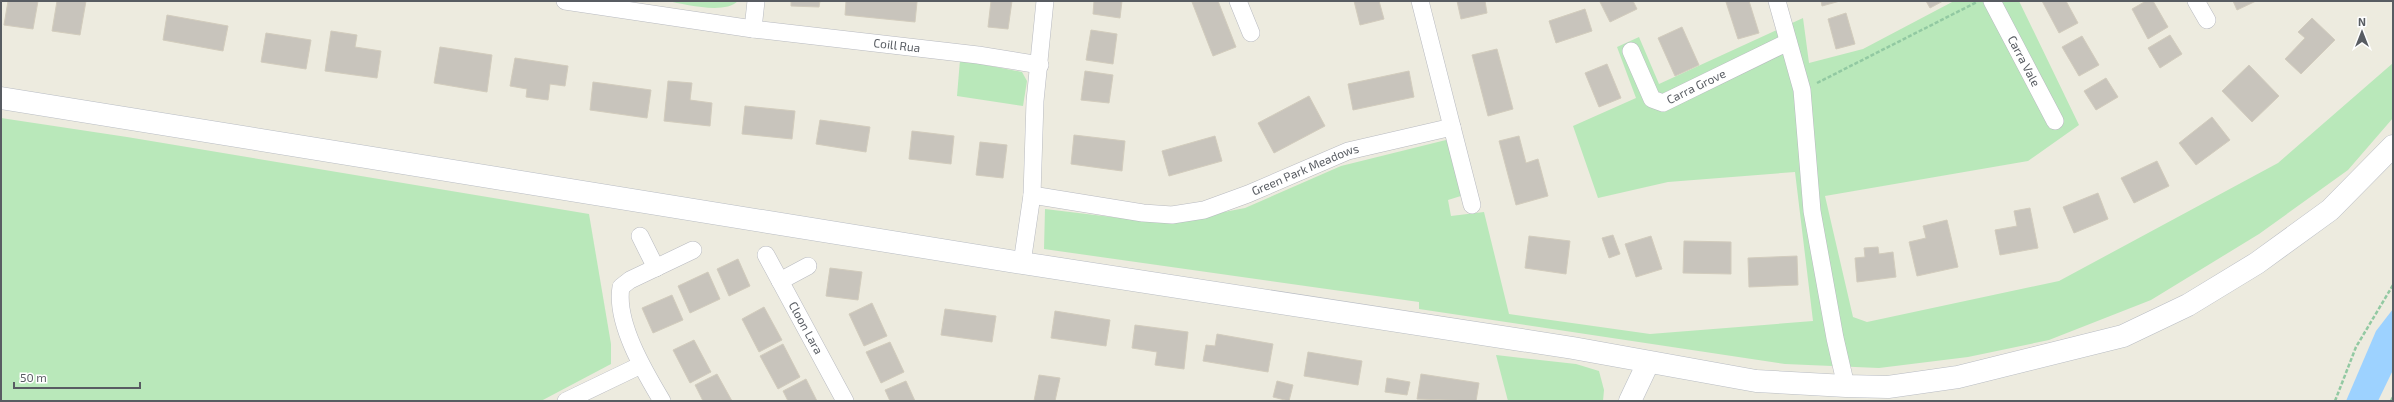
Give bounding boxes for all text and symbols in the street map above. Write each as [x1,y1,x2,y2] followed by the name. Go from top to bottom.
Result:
[2342,12,2382,52] north arrow
[2358,15,2366,28] text: N
[2005,33,2044,89] street label: Carra Vale
[873,35,921,54] street label: Coill Rua
[1664,66,1728,106] street label: Carra Grove
[1249,141,1360,198] street label: Green Park Meadows
[786,299,826,356] street label: Cloon Lara
[14,364,140,390] scale bar
[20,370,47,384] text: 50 m

